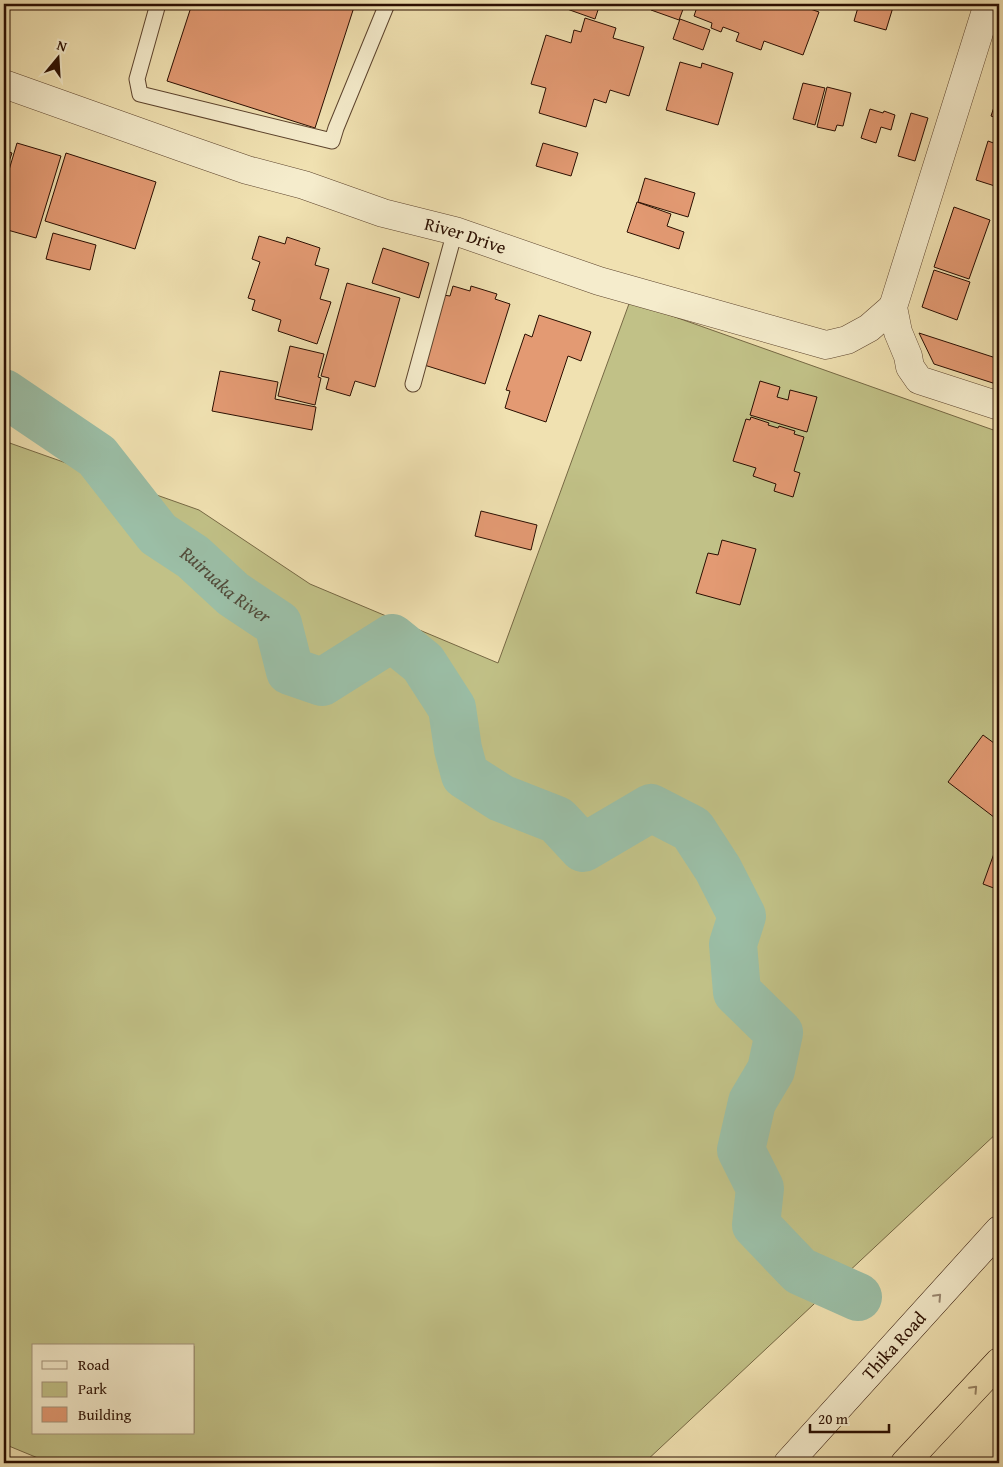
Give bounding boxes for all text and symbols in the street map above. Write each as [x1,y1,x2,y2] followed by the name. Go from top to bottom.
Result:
[32,32,82,82] north arrow
[54,35,70,57] text: N
[422,210,510,261] street label: River Drive
[174,538,278,630] water label: Ruiruaka River
[932,1294,941,1303] one-way arrow
[855,1305,932,1386] street label: Thika Road
[32,1344,195,1434] legend
[78,1354,109,1375] text: Road
[78,1378,107,1399] text: Park
[968,1386,977,1395] one-way arrow
[810,1402,889,1434] scale bar
[78,1404,132,1425] text: Building
[818,1408,849,1429] text: 20 m

